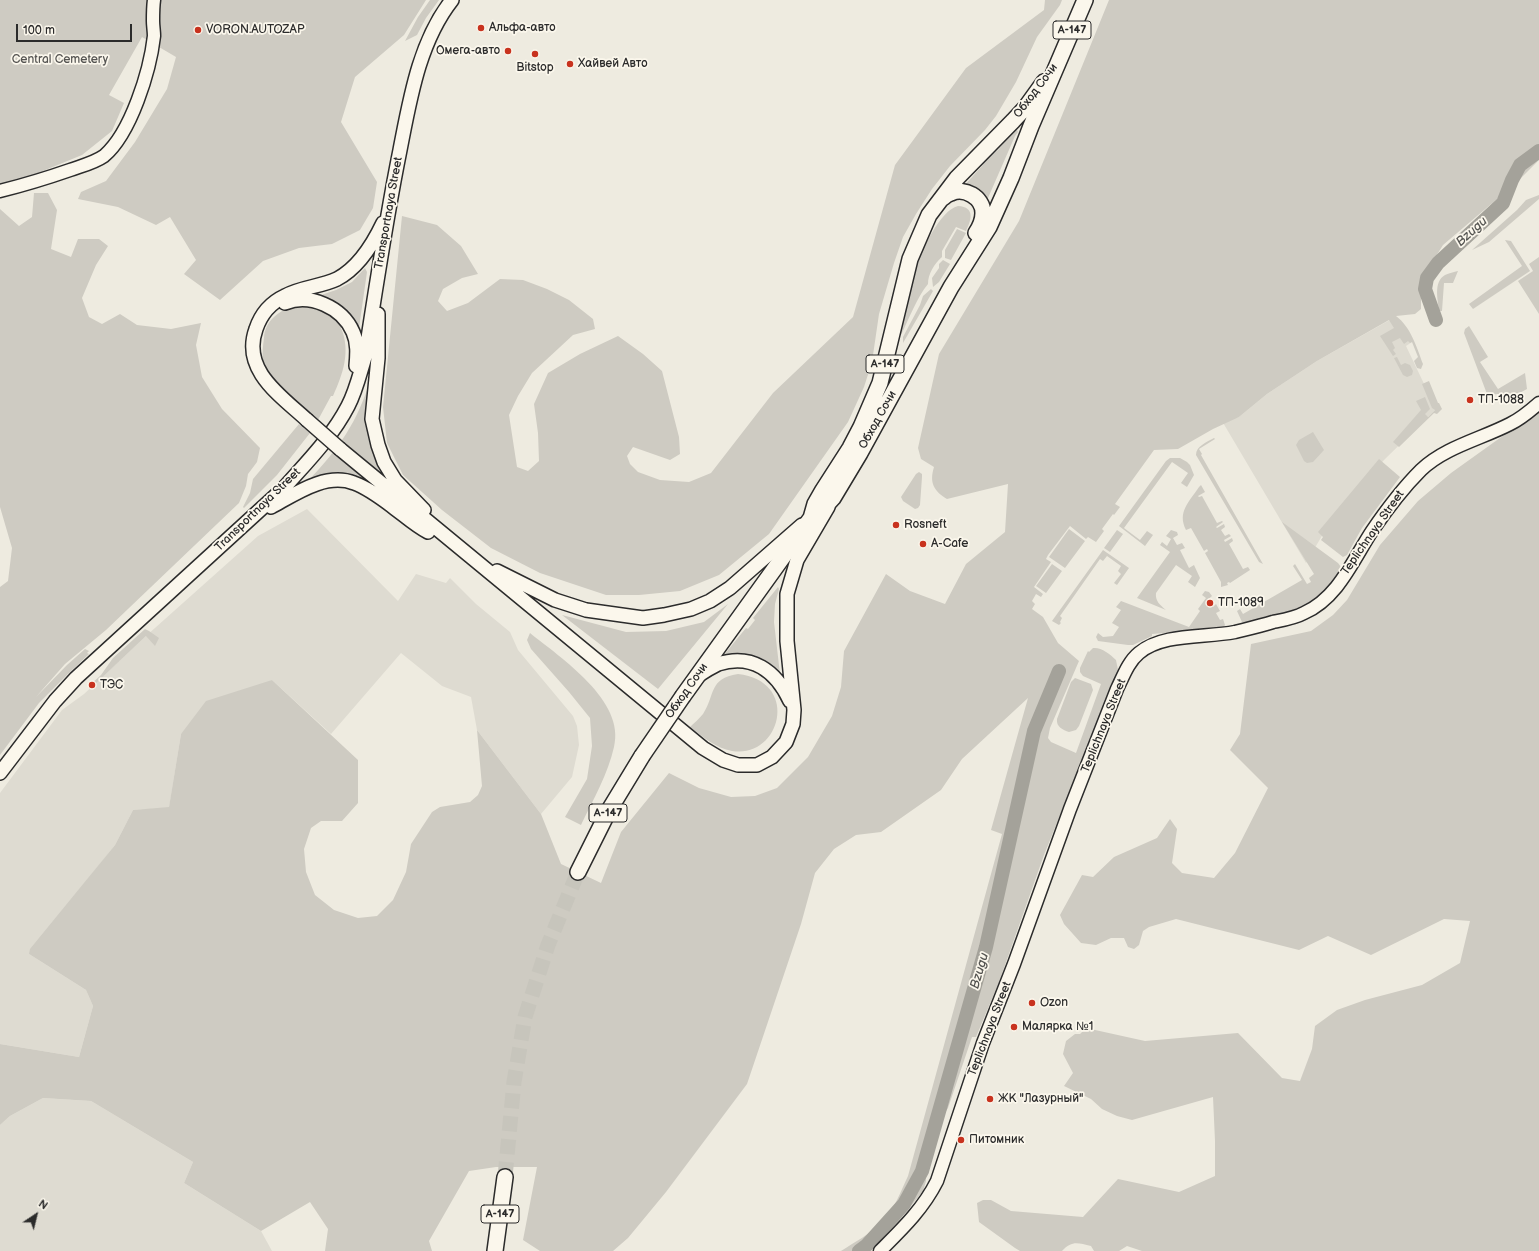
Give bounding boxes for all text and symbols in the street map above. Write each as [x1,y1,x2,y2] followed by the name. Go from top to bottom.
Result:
[18,16,134,42] scale bar
[489,21,556,35] place label: Альфа-авто
[1053,21,1091,39] road number: А-147
[23,23,55,38] text: 100 m
[206,23,304,37] place label: VORON.AUTOZAP
[476,23,486,33] marker: Альфа-авто
[193,25,203,35] marker: VORON.AUTOZAP
[436,44,500,58] place label: Омега-авто
[503,46,513,56] marker: Омега-авто
[530,49,540,59] marker: Bitstop
[12,53,108,67] park label: Central Cemetery
[578,57,647,71] place label: Хайвей Авто
[565,59,575,69] marker: Хайвей Авто
[516,61,554,75] place label: Bitstop
[1011,61,1061,121] street label: Обход Сочи
[372,156,406,270] street label: Transportnaya Street
[1453,214,1491,250] water label: Bzugu
[866,355,904,373] road number: А-147
[856,388,900,452] street label: Обход Сочи
[1478,393,1524,407] place label: ТП-1088
[1465,395,1475,405] marker: ТП-1088
[212,465,304,555] street label: Transportnaya Street
[1338,488,1408,578] street label: Teplichnaya Street
[904,518,947,532] place label: Rosneft
[891,520,901,530] marker: Rosneft
[931,537,968,551] place label: A-Cafe
[918,539,928,549] marker: A-Cafe
[1218,596,1264,610] place label: ТП-1089
[1205,598,1215,608] marker: ТП-1089
[663,661,711,721] street label: Обход Сочи
[1079,677,1129,775] street label: Teplichnaya Street
[100,678,123,692] place label: ТЭС
[87,680,97,690] marker: ТЭС
[589,804,627,822] road number: А-147
[967,951,993,991] water label: Bzugu
[965,980,1015,1078] street label: Teplichnaya Street
[1040,996,1068,1010] place label: Ozon
[1027,998,1037,1008] marker: Ozon
[1022,1020,1093,1034] place label: Малярка №1
[1009,1022,1019,1032] marker: Малярка №1
[998,1092,1084,1106] place label: ЖК "Лазурный"
[985,1094,995,1104] marker: ЖК "Лазурный"
[969,1133,1024,1147] place label: Питомник
[956,1135,966,1145] marker: Питомник
[16,1195,56,1235] north arrow
[36,1197,50,1212] text: N
[481,1205,519,1223] road number: А-147

